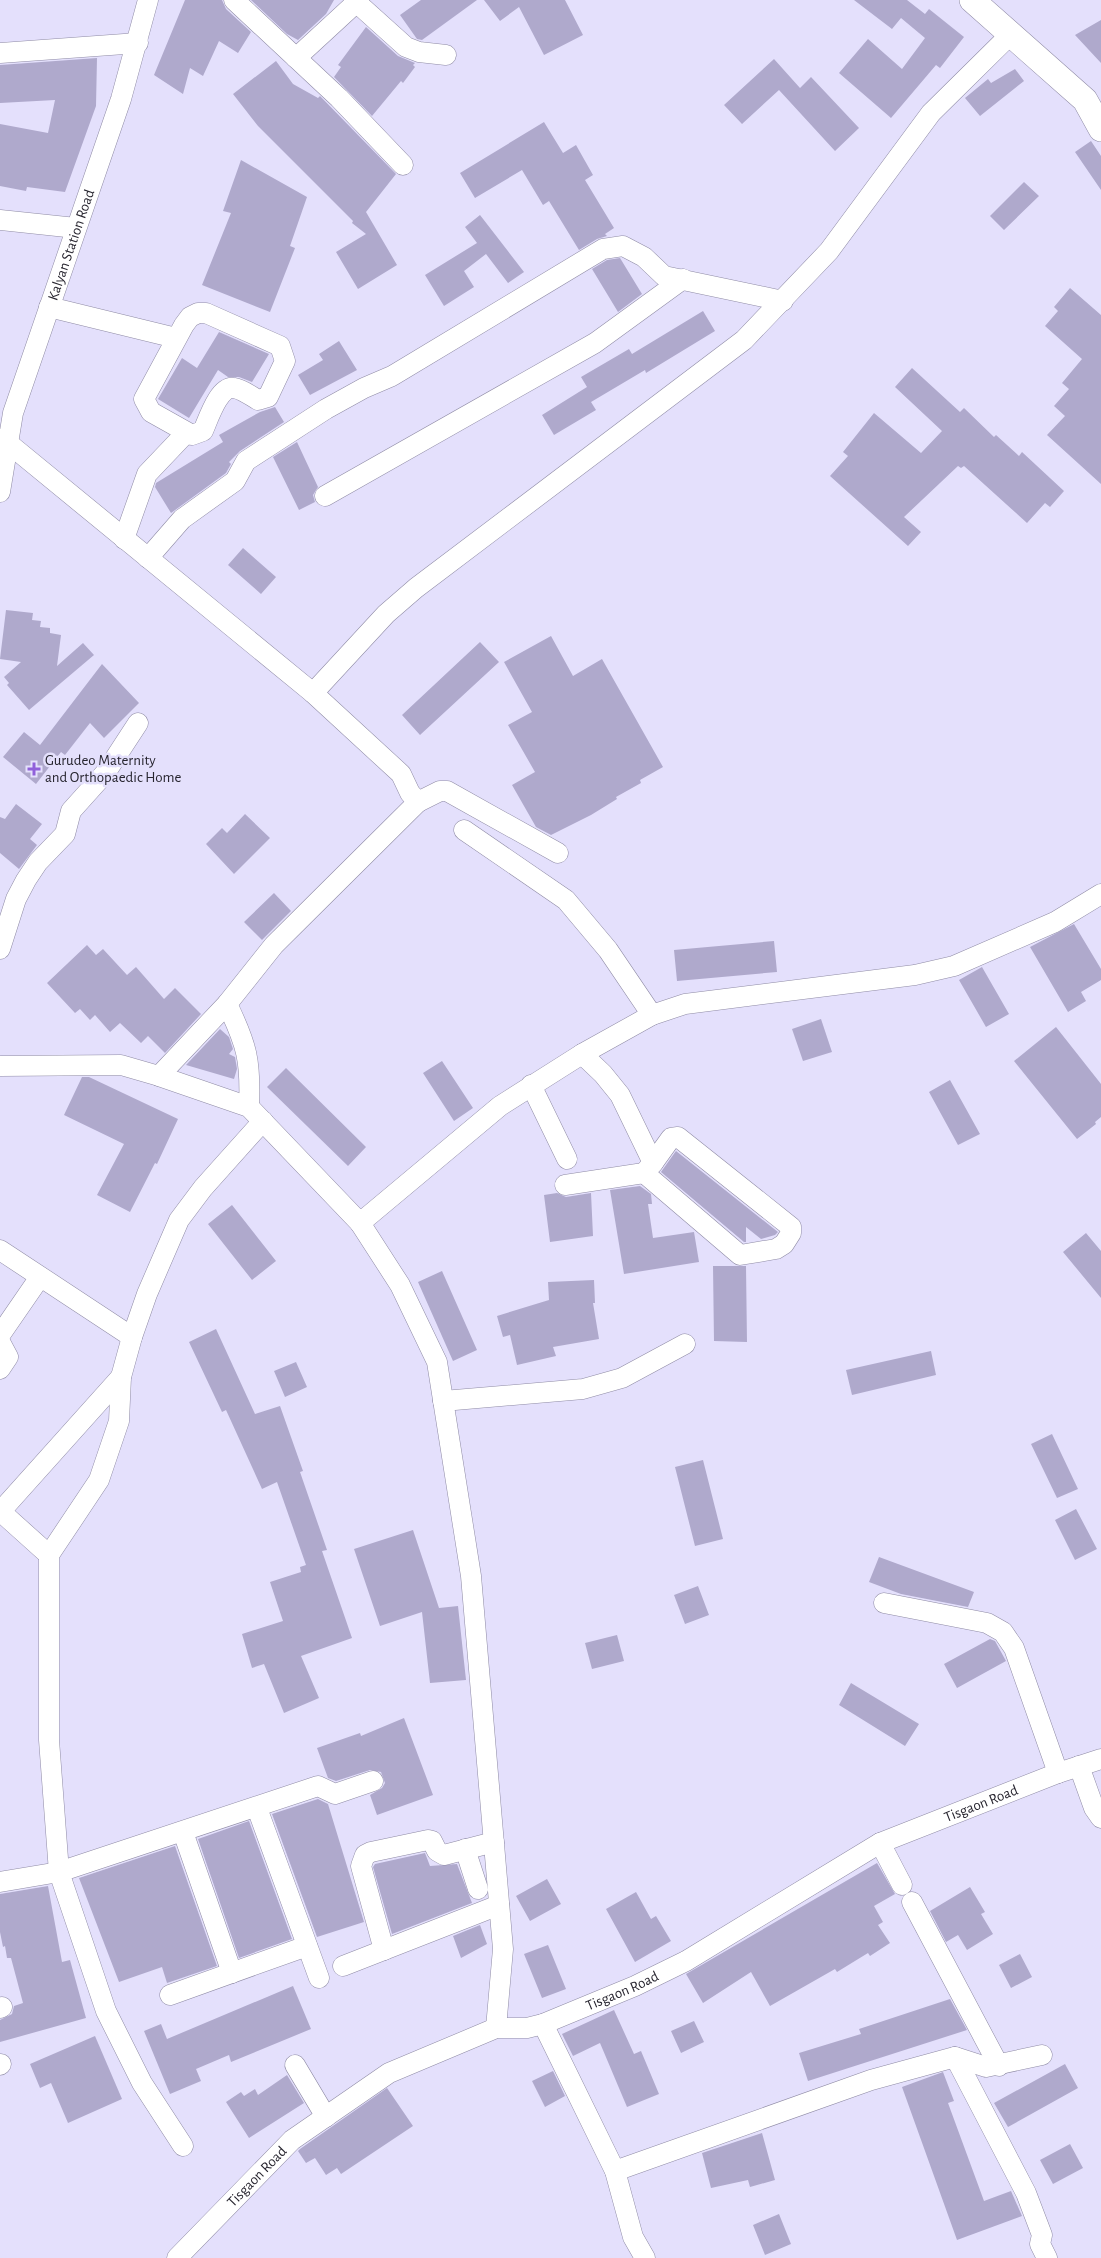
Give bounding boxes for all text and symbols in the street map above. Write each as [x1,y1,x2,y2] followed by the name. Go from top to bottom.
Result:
[45,187,97,302] street label: Kalyan Station Road
[45,753,181,785] place label: Gurudeo Maternity and Orthopaedic Home
[27,762,41,776] marker: Gurudeo Maternity and Orthopaedic Home
[942,1782,1020,1825] street label: Tisgaon Road
[584,1969,661,2014] street label: Tisgaon Road
[224,2143,290,2210] street label: Tisgaon Road

